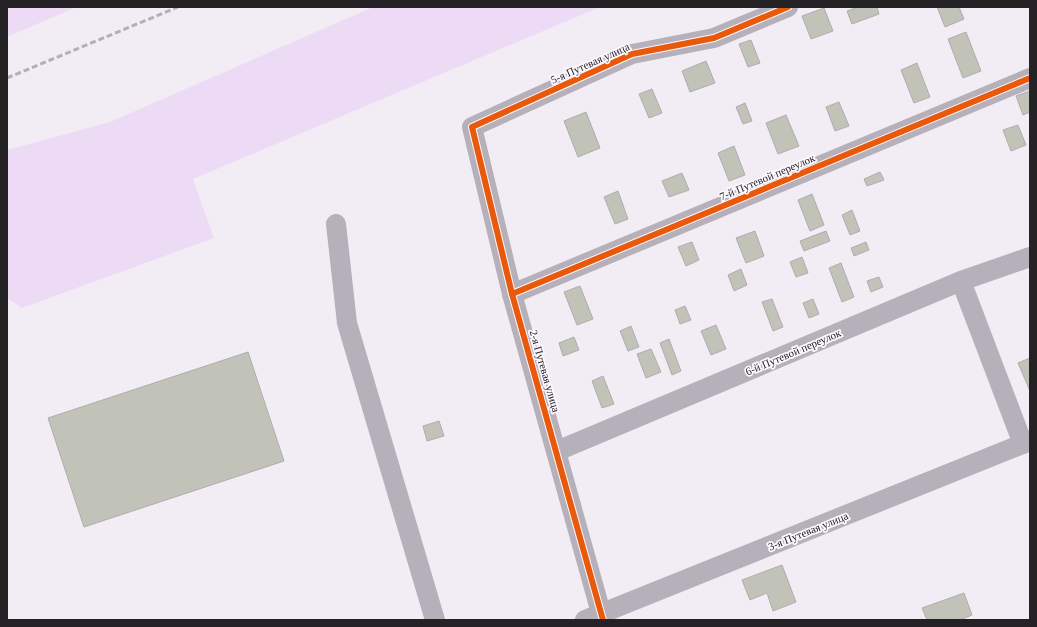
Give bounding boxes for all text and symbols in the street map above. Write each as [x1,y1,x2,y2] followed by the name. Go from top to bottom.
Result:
[549,40,631,86] street label: 5-я Путевая улица
[718,151,817,203] street label: 7-й Путевой переулок
[744,326,843,378] street label: 6-й Путевой переулок
[528,328,563,414] street label: 2-я Путевая улица
[766,509,850,552] street label: 3-я Путевая улица

